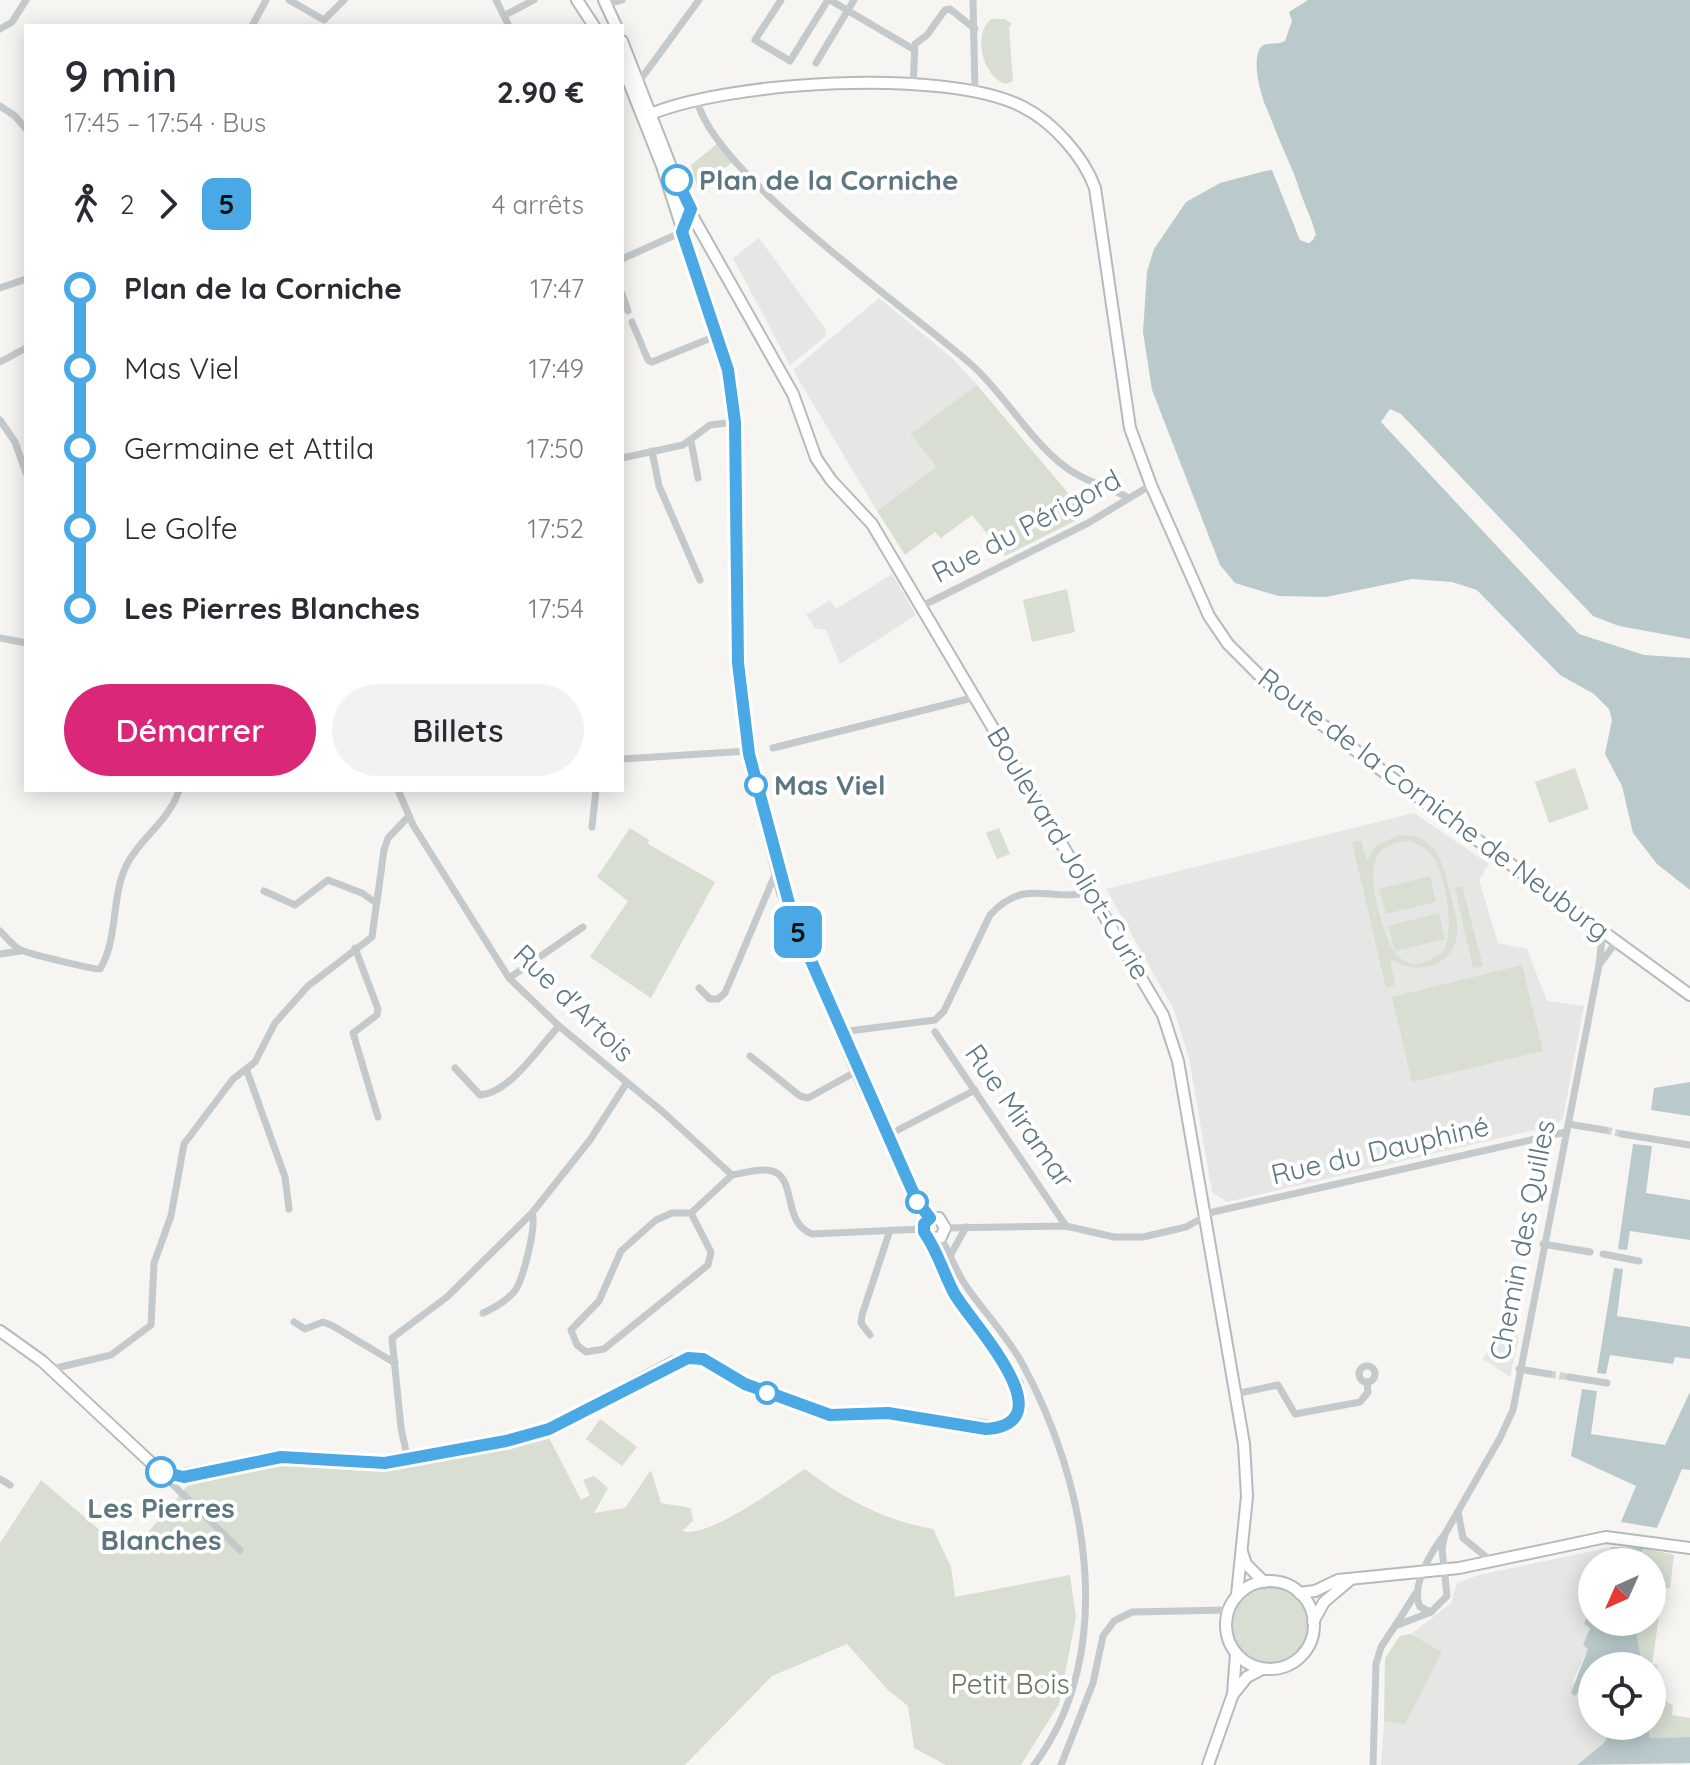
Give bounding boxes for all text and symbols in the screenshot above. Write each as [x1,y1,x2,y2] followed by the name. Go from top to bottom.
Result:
[64,48,178,103] text: 9 min
[497,73,584,111] text: 2.90 €
[64,106,266,139] text: 17:45 – 17:54 · Bus
[699,162,958,197] place label: Plan de la Corniche
[662,165,692,195] marker: Plan de la Corniche
[64,182,108,226] icon: walk
[146,182,190,226] icon: forward
[218,186,235,221] text: 5
[120,188,134,221] text: 2
[492,188,584,221] text: 4 arrêts
[124,269,402,307] text: Plan de la Corniche
[530,272,584,305] text: 17:47
[124,349,239,387] text: Mas Viel
[528,352,584,385] text: 17:49
[124,429,374,467] text: Germaine et Attila
[527,432,584,465] text: 17:50
[925,461,1126,590] street label: Rue du Périgord
[124,509,238,547] text: Le Golfe
[528,512,584,545] text: 17:52
[124,589,420,627] text: Les Pierres Blanches
[528,592,584,625] text: 17:54
[1252,660,1617,947] street label: Route de la Corniche de Neuburg
[64,684,316,776] button: Démarrer
[332,684,584,776] button: Billets
[980,720,1159,986] street label: Boulevard Joliot-Curie
[774,767,886,802] place label: Mas Viel
[745,774,767,796] marker: Mas Viel
[772,906,824,958] line badge: 5
[790,914,806,949] text: 5
[507,936,642,1069] street label: Rue d'Artois
[958,1037,1083,1195] street label: Rue Miramar
[1268,1107,1492,1192] street label: Rue du Dauphiné
[1481,1117,1562,1363] street label: Chemin des Quilles
[906,1191,928,1213] unlabelled marker
[756,1382,778,1404] unlabelled marker
[146,1457,176,1487] marker: Les Pierres Blanches
[87,1490,235,1557] place label: Les Pierres Blanches
[1578,1548,1666,1636] north arrow
[1578,1548,1666,1740] map controls
[1578,1652,1666,1740] button: locate
[950,1666,1070,1701] park label: Petit Bois

